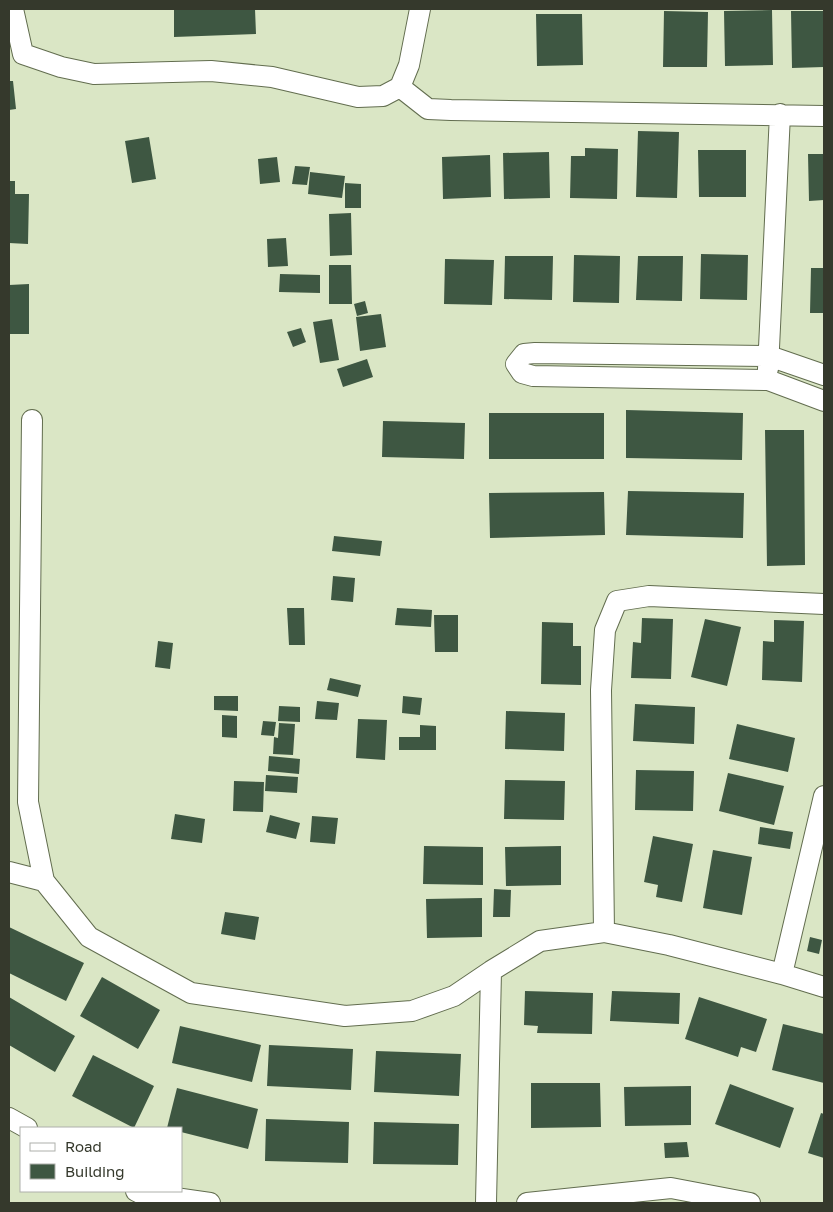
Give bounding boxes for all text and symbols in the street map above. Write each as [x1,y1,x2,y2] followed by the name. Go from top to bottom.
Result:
[20,1127,182,1192] legend
[65,1137,102,1155] text: Road
[65,1162,125,1180] text: Building

